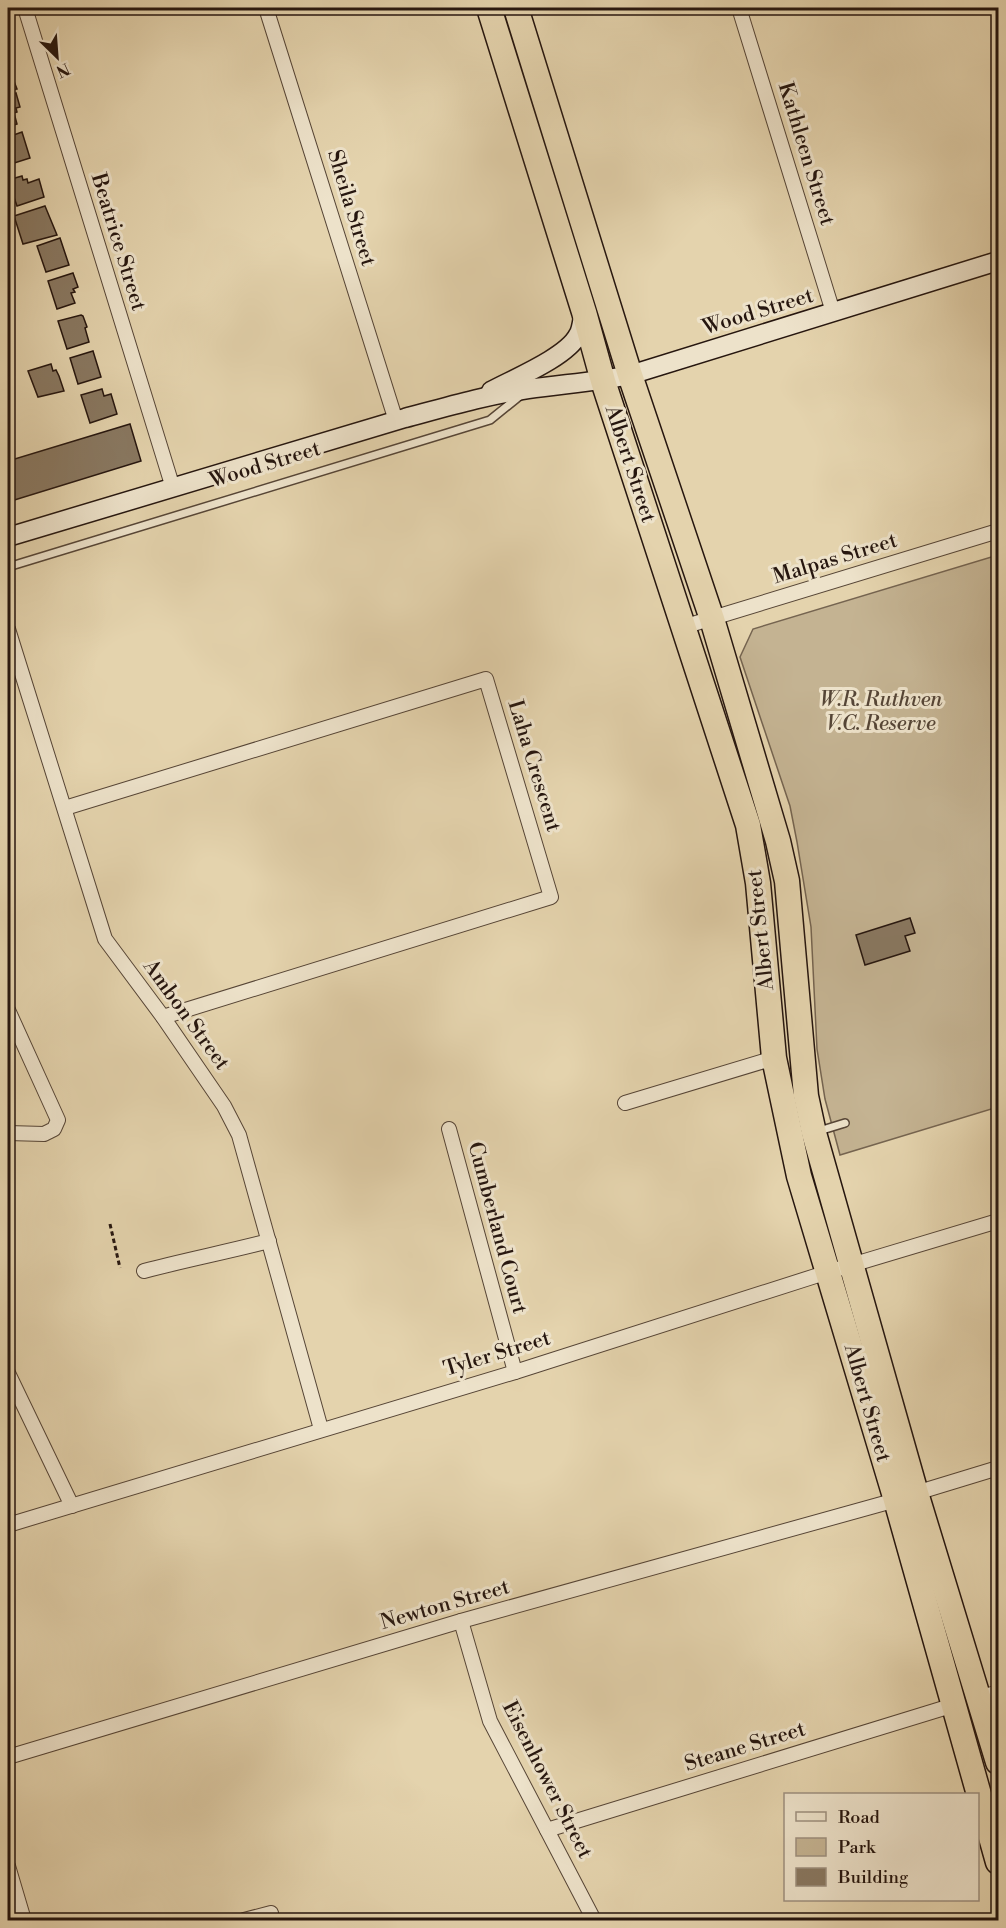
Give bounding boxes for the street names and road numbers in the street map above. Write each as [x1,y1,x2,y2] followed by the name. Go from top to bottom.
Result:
[772,79,840,229] street label: Kathleen Street
[321,147,381,270] street label: Sheila Street
[84,169,151,314] street label: Beatrice Street
[698,283,817,341] street label: Wood Street
[599,401,661,526] street label: Albert Street
[205,436,324,494] street label: Wood Street
[770,528,901,590] street label: Malpas Street
[502,697,567,836] street label: Laha Crescent
[742,868,780,993] street label: Albert Street
[137,954,235,1076] street label: Ambon Street
[462,1139,533,1317] street label: Cumberland Court
[440,1325,554,1383] street label: Tyler Street
[837,1340,896,1466] street label: Albert Street
[377,1574,513,1636] street label: Newton Street
[496,1697,598,1864] street label: Eisenhower Street
[681,1716,809,1778] street label: Steane Street

